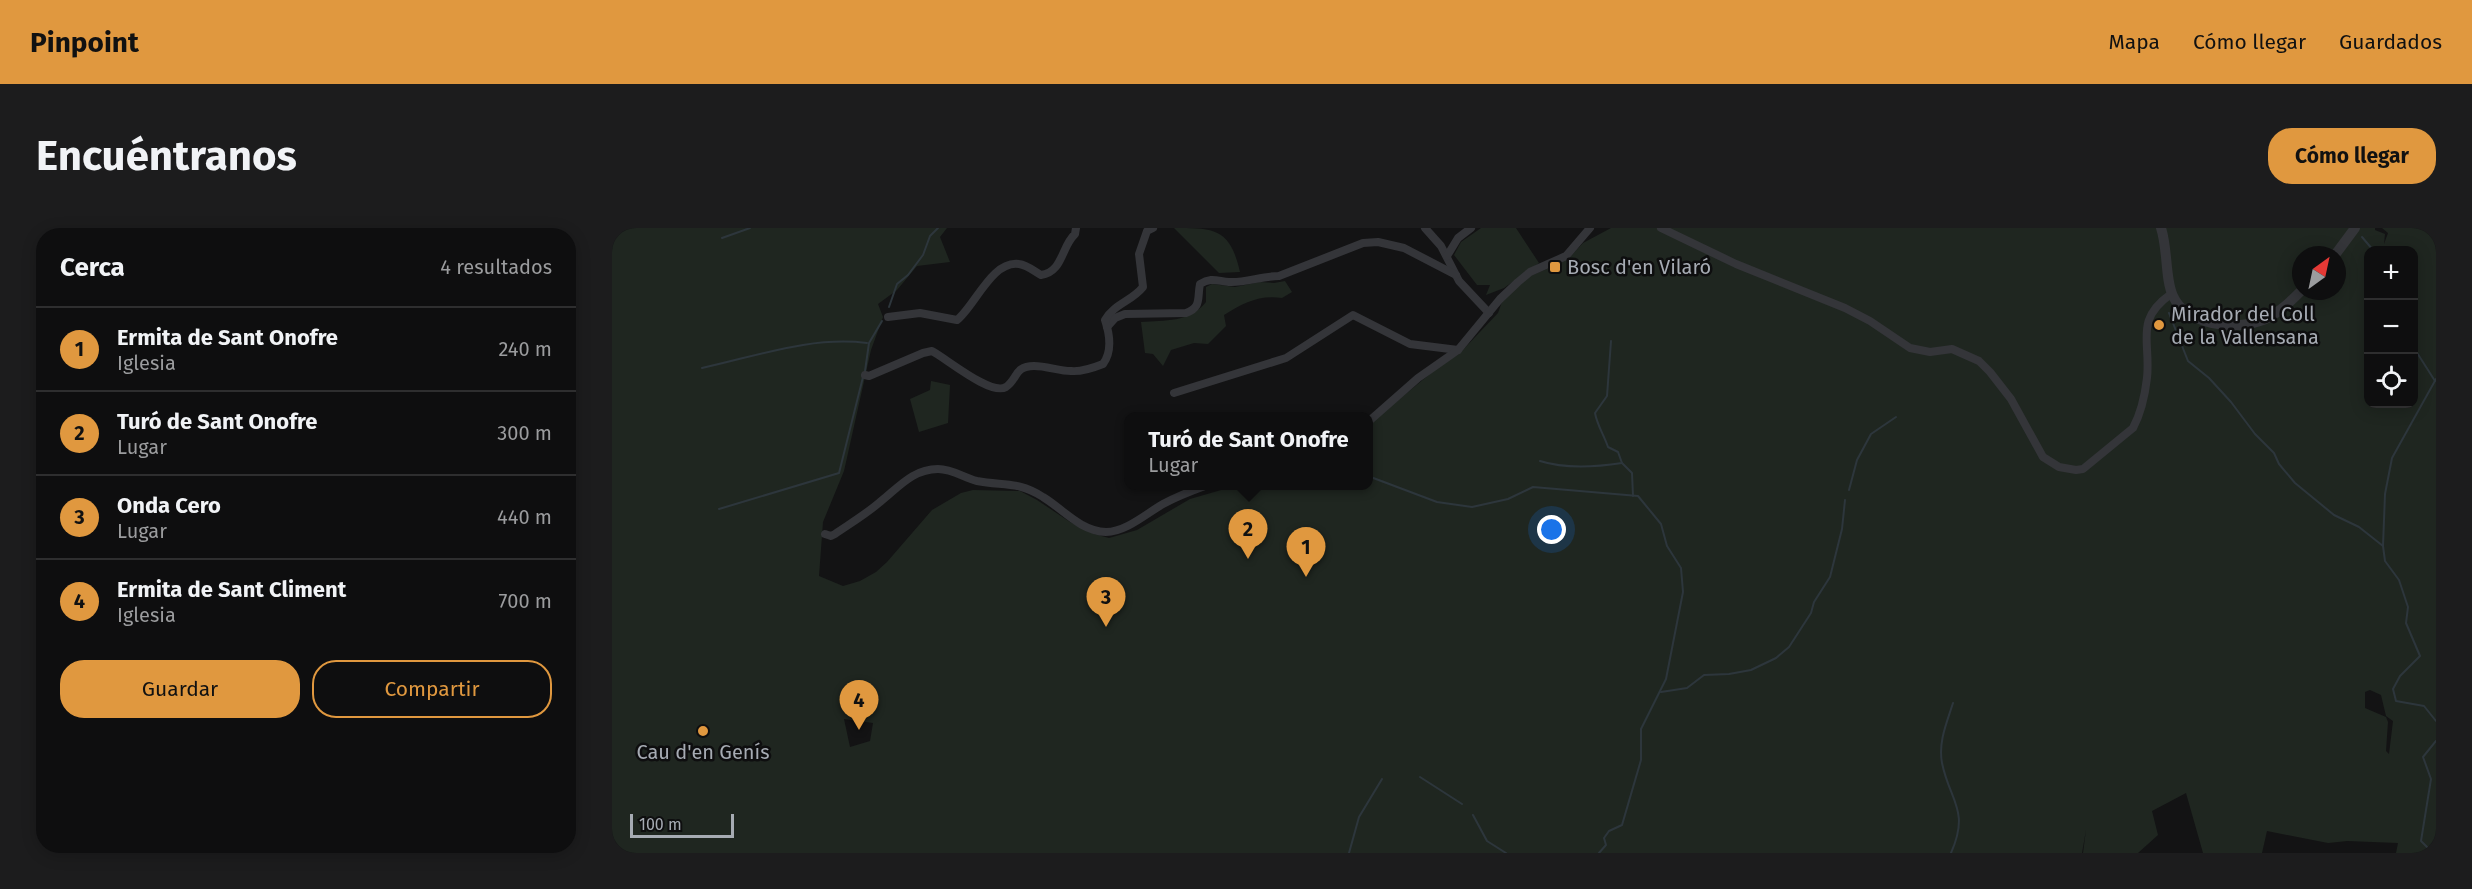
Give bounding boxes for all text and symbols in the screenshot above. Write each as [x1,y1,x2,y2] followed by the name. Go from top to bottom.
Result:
[30,26,139,59] text: Pinpoint
[2108,29,2160,55] text: Mapa
[2193,29,2306,55] text: Cómo llegar
[2339,29,2442,55] text: Guardados
[2268,128,2436,184] button: Cómo llegar
[36,131,297,181] text: Encuéntranos
[2292,246,2346,300] north arrow
[2364,246,2418,408] map controls
[2364,246,2418,300] button: +
[60,252,125,283] text: Cerca
[440,255,552,279] text: 4 resultados
[1567,255,1711,279] place label: Bosc d'en Vilaró
[1548,260,1562,274] marker: Bosc d'en Vilaró
[2364,300,2418,354] button: −
[2171,302,2319,349] place label: Mirador del Coll de la Vallensana
[2152,318,2166,332] marker: Mirador del Coll de la Vallensana
[117,324,338,351] text: Ermita de Sant Onofre
[75,337,84,361] text: 1
[498,337,552,361] text: 240 m
[117,351,176,375] text: Iglesia
[2364,354,2418,408] button: locate
[117,408,317,435] text: Turó de Sant Onofre
[1124,412,1373,490] popup
[74,421,85,445] text: 2
[497,421,552,445] text: 300 m
[1148,426,1349,453] text: Turó de Sant Onofre
[117,435,167,459] text: Lugar
[1148,453,1198,477] text: Lugar
[117,492,221,519] text: Onda Cero
[74,505,85,529] text: 3
[497,505,552,529] text: 440 m
[1228,510,1268,559] pin: 2
[1537,515,1566,544] your location
[117,519,167,543] text: Lugar
[1286,528,1326,577] pin: 1
[117,576,346,603] text: Ermita de Sant Climent
[1086,578,1126,627] pin: 3
[74,589,85,613] text: 4
[499,589,552,613] text: 700 m
[117,603,176,627] text: Iglesia
[60,660,300,718] button: Guardar
[312,660,552,718] button: Compartir
[840,680,878,730] pin: 4
[696,724,710,738] marker: Cau d'en Genís
[636,740,770,764] place label: Cau d'en Genís
[630,811,734,838] scale bar
[639,815,682,834] text: 100 m

